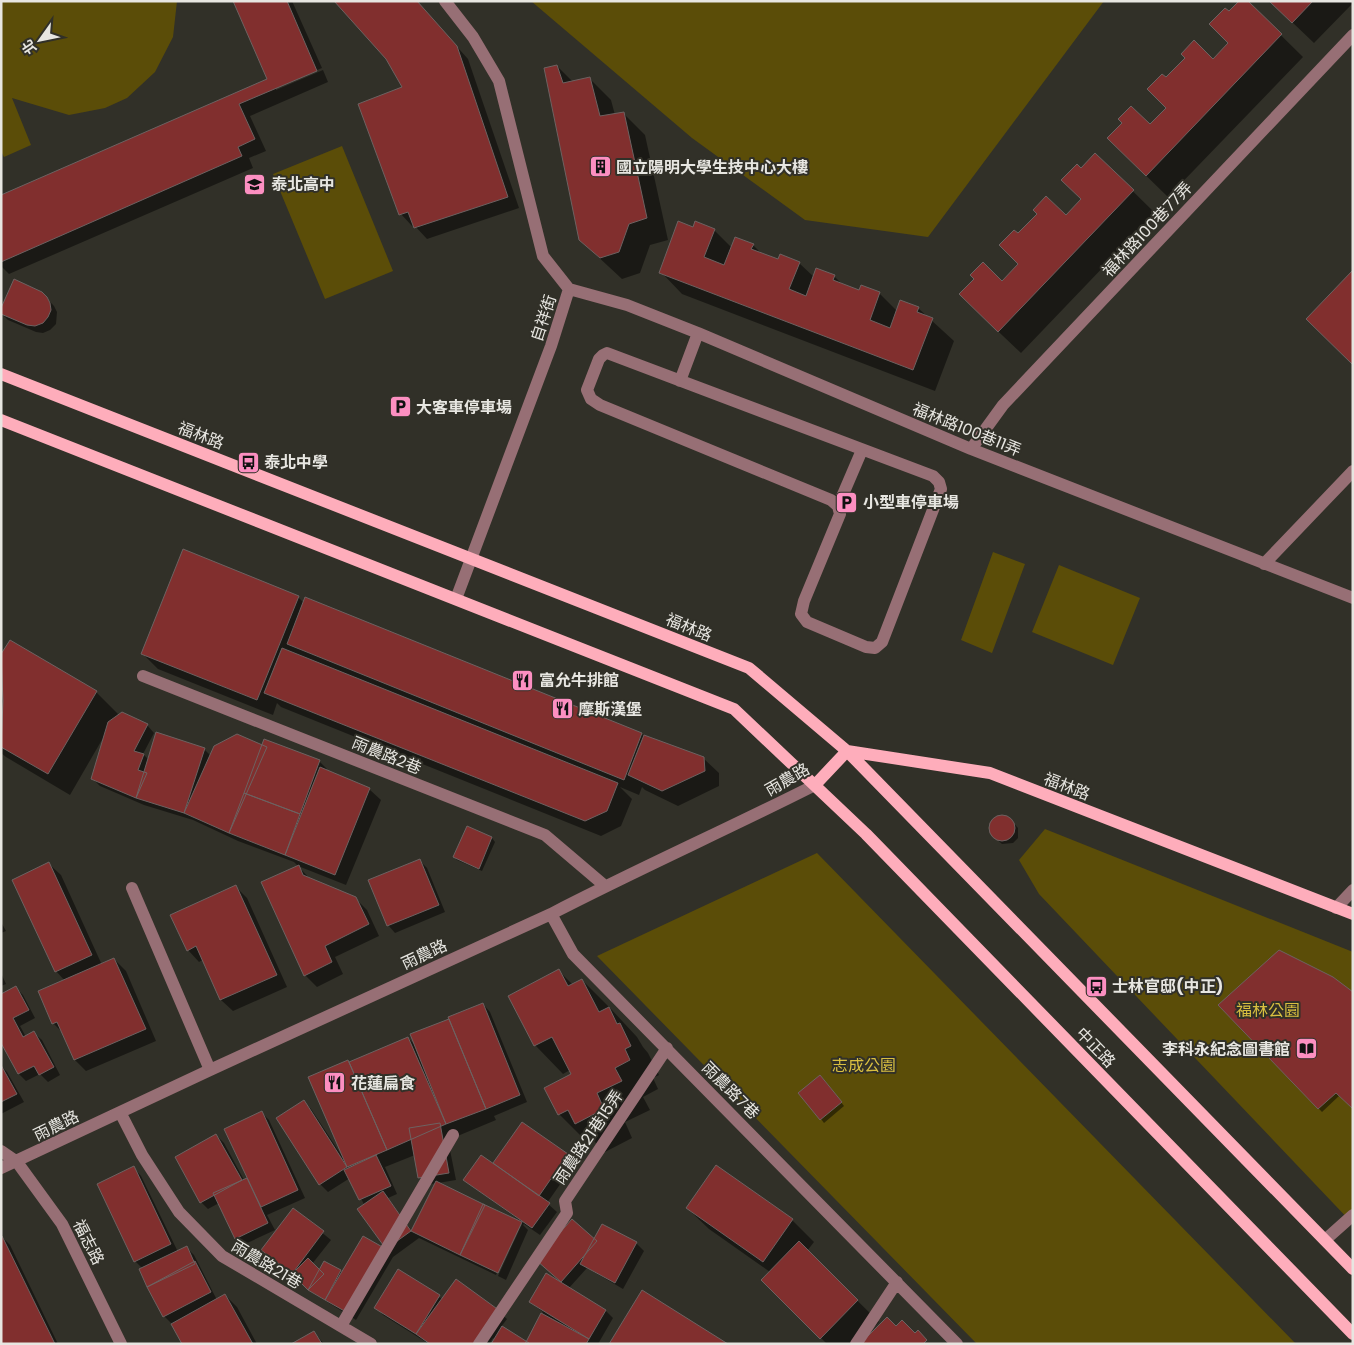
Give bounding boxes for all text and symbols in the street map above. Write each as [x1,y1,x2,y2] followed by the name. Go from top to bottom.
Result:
[15,15,65,65] north arrow
[17,36,41,58] text: 北
[588,155,612,179] building icon: 國立陽明大學生技中心大樓
[616,156,808,179] place label: 國立陽明大學生技中心大樓
[243,172,267,196] school or university icon: 泰北高中
[271,173,335,196] place label: 泰北高中
[1097,177,1198,282] street label: 福林路100巷77弄
[525,292,562,345] street label: 自祥街
[388,395,412,419] parking icon: 大客車停車場
[416,396,512,419] place label: 大客車停車場
[909,397,1025,462] street label: 福林路100巷11弄
[174,416,227,455] street label: 福林路
[236,450,260,474] bus stop icon: 泰北中學
[264,451,328,474] place label: 泰北中學
[835,490,859,514] parking icon: 小型車停車場
[863,491,959,514] place label: 小型車停車場
[662,608,715,647] street label: 福林路
[511,668,535,692] restaurant icon: 富允牛排館
[539,669,619,692] place label: 富允牛排館
[550,697,574,721] restaurant icon: 摩斯漢堡
[578,698,642,721] place label: 摩斯漢堡
[349,731,425,780] street label: 雨農路2巷
[761,757,814,801] street label: 雨農路
[1040,767,1093,806] street label: 福林路
[398,934,451,975] street label: 雨農路
[1084,974,1108,998] bus stop icon: 士林官邸(中正)
[1112,975,1223,998] place label: 士林官邸(中正)
[1236,999,1300,1022] park label: 福林公園
[1071,1022,1121,1073] street label: 中正路
[1294,1037,1318,1061] library icon: 李科永紀念圖書館
[1162,1038,1290,1061] place label: 李科永紀念圖書館
[832,1054,896,1077] park label: 志成公園
[697,1057,764,1124] street label: 雨農路7巷
[323,1071,347,1095] restaurant icon: 花蓮扁食
[351,1072,415,1095] place label: 花蓮扁食
[548,1085,629,1189] street label: 雨農路21巷15弄
[30,1105,83,1146] street label: 雨農路
[67,1216,110,1269] street label: 福志路
[227,1234,306,1294] street label: 雨農路21巷

